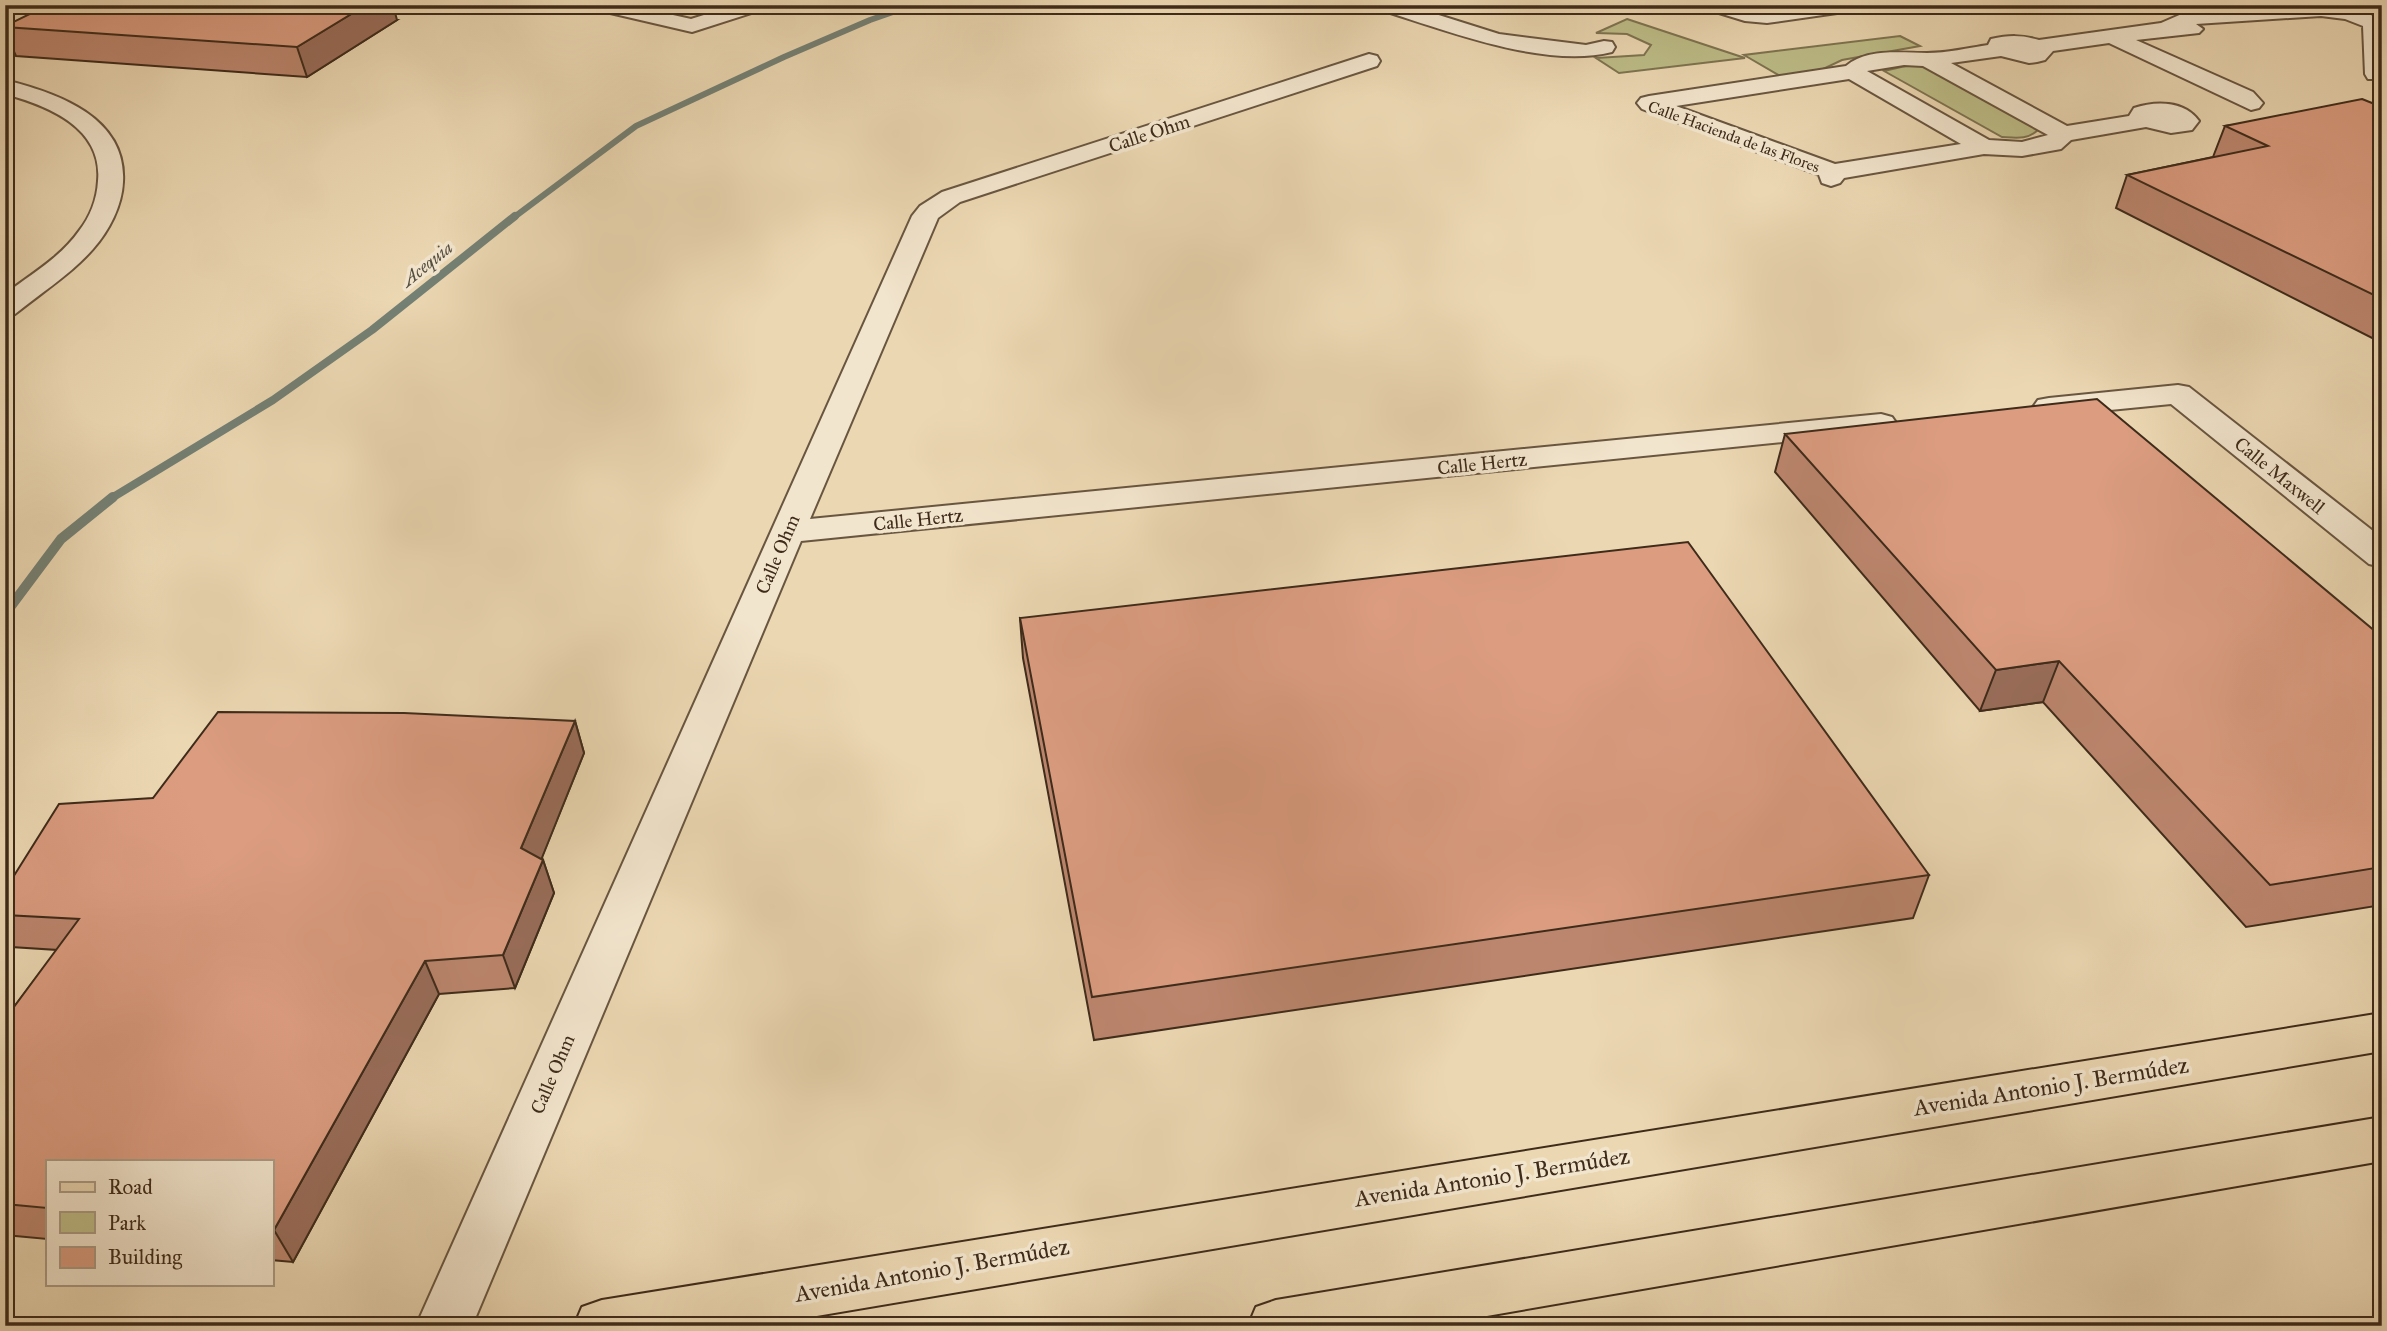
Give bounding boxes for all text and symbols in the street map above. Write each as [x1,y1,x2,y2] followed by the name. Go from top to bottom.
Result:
[1645,97,1822,176] street label: Calle Hacienda de las Flores
[1106,110,1193,157] street label: Calle Ohm
[395,236,457,293] water label: Acequia
[2230,432,2330,519] street label: Calle Maxwell
[1436,447,1528,480] street label: Calle Hertz
[872,503,964,536] street label: Calle Hertz
[750,511,804,597] street label: Calle Ohm
[525,1031,579,1117] street label: Calle Ohm
[1911,1050,2191,1122] street label: Avenida Antonio J. Bermúdez
[1352,1141,1632,1213] street label: Avenida Antonio J. Bermúdez
[46,1160,273,1286] legend
[108,1174,153,1200] text: Road
[108,1210,146,1236] text: Park
[792,1232,1072,1308] street label: Avenida Antonio J. Bermúdez
[108,1244,182,1270] text: Building

